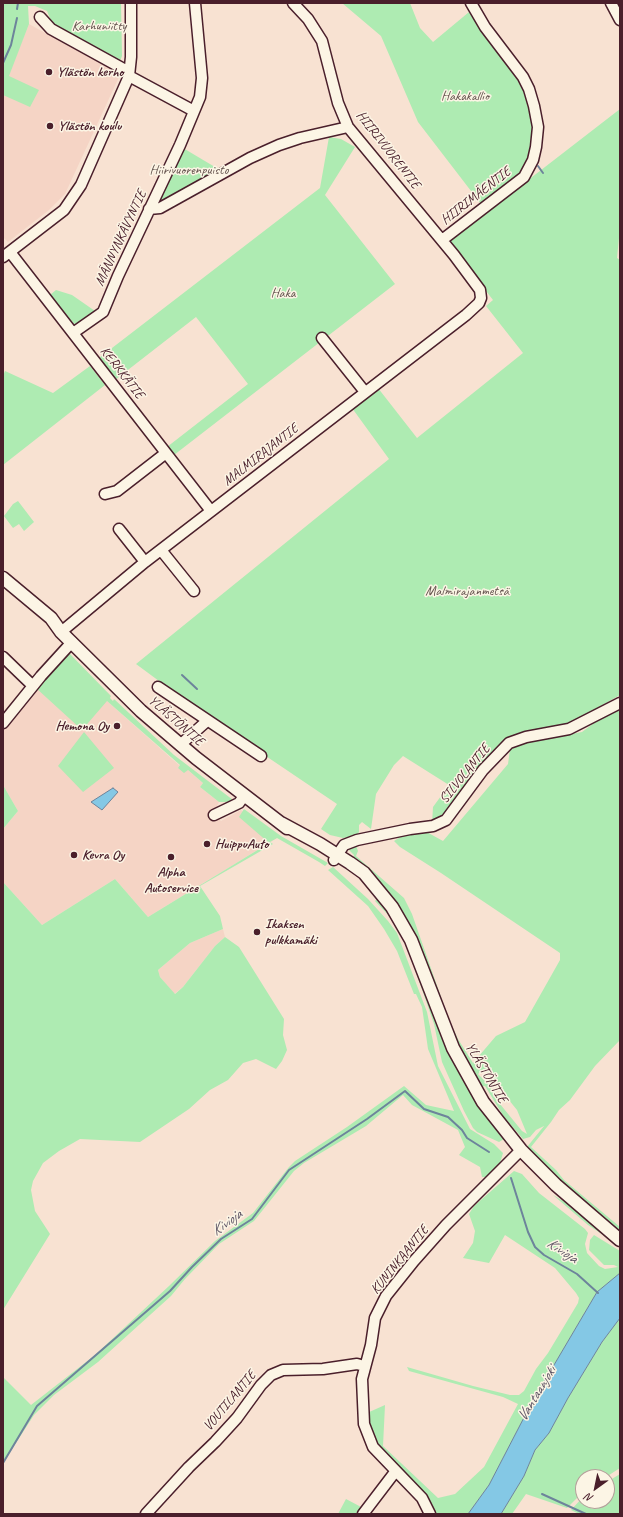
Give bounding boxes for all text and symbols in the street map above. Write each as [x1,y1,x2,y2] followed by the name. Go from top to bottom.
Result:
[72,18,126,34] park label: Karhuniitty
[57,64,124,80] place label: Ylästön kerho
[44,67,54,77] marker: Ylästön kerho
[441,88,489,104] park label: Hakakallio
[352,108,424,192] street label: HIIRIVUORENTIE
[58,118,121,134] place label: Ylästön koulu
[45,121,55,131] marker: Ylästön koulu
[149,162,229,178] park label: Hiirivuorenpuisto
[438,163,514,229] street label: HIIRIMÄENTIE
[91,187,151,289] street label: MÄNNYNKÄVYNTIE
[271,285,295,301] park label: Haka
[96,343,148,403] street label: KERKKÄTIE
[220,420,302,490] street label: MALMIRAJANTIE
[425,583,509,599] park label: Malmirajanmetsä
[145,692,207,750] street label: YLÄSTÖNTIE
[55,718,109,734] place label: Hemona Oy
[112,721,122,731] marker: Hemona Oy
[436,741,494,807] street label: SILVOLANTIE
[215,836,269,852] place label: HuippuAuto
[202,839,212,849] marker: HuippuAuto
[82,847,124,863] place label: Kevra Oy
[69,850,79,860] marker: Kevra Oy
[166,852,176,862] marker: Alpha Autoservice
[144,864,198,896] place label: Alpha Autoservice
[265,916,317,948] place label: Ikaksen pulkkamäki
[252,927,262,937] marker: Ikaksen pulkkamäki
[461,1039,511,1107] street label: YLÄSTÖNTIE
[208,1206,246,1240] water label: Kivioja
[367,1222,433,1298] street label: KUNINKAANTIE
[543,1234,581,1268] water label: Kivioja
[514,1363,560,1425] water label: Vantaanjoki
[200,1367,260,1435] street label: VOUTILANTIE
[575,1469,615,1509] north arrow
[582,1490,596,1506] text: N

